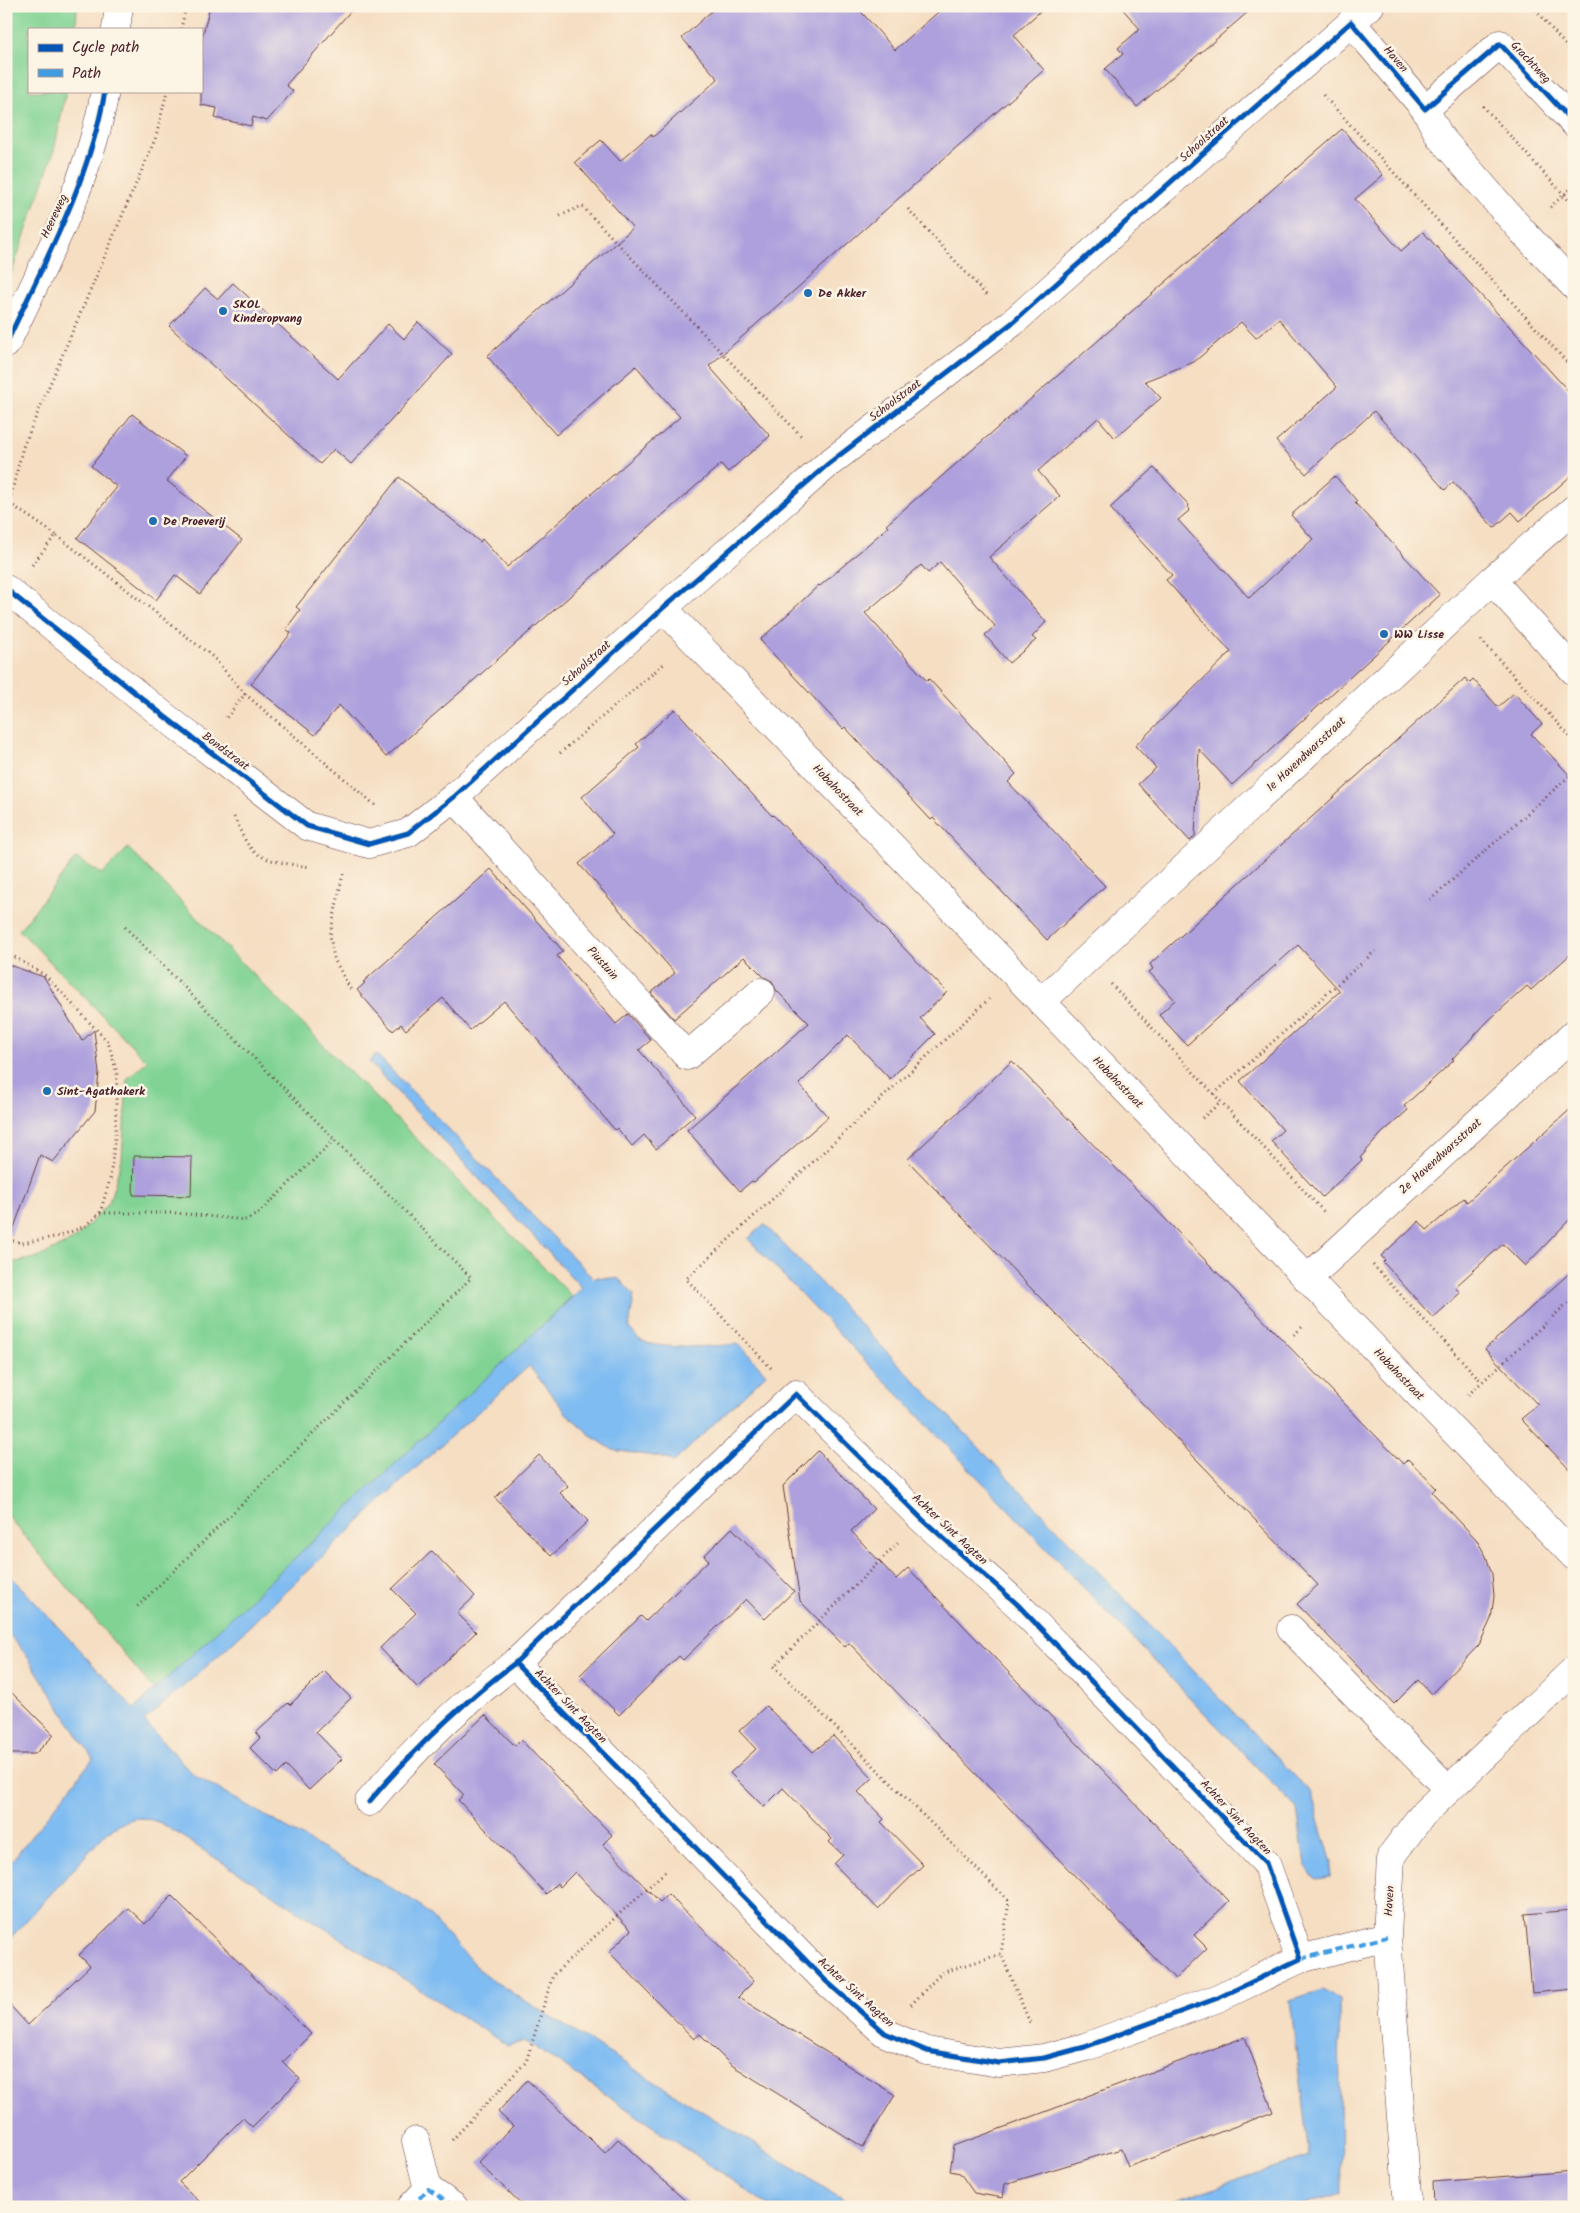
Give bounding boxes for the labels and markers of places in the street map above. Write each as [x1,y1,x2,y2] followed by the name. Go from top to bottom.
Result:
[818,284,867,303] place label: De Akker
[802,287,814,299] marker: De Akker
[233,295,302,328] place label: SKOL Kinderopvang
[217,305,229,317] marker: SKOL Kinderopvang
[163,512,226,531] place label: De Proeverij
[147,515,159,527] marker: De Proeverij
[1394,625,1444,644] place label: WW Lisse
[1378,628,1390,640] marker: WW Lisse
[57,1082,146,1101] place label: Sint-Agathakerk
[41,1085,53,1097] marker: Sint-Agathakerk

